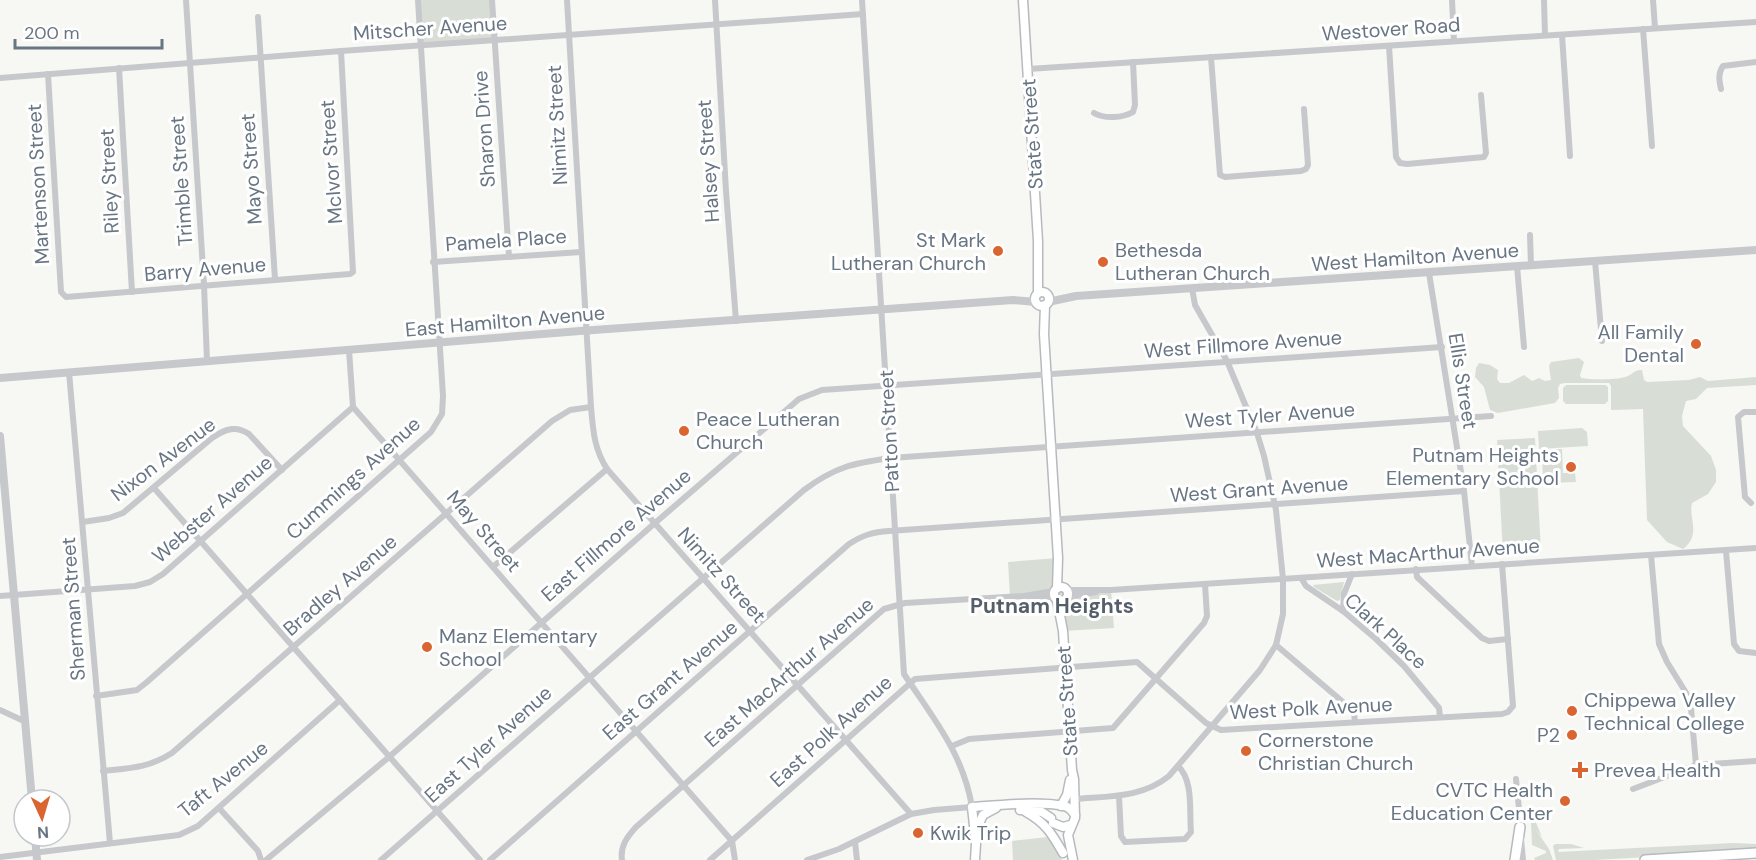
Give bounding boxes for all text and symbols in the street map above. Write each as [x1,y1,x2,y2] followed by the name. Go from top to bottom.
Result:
[352,10,508,46] street label: Mitscher Avenue
[1321,11,1461,47] street label: Westover Road
[15,12,162,50] scale bar
[24,21,80,45] text: 200 m
[541,64,573,186] street label: Nimitz Street
[467,70,501,188] street label: Sharon Drive
[1015,78,1049,190] street label: State Street
[314,99,348,225] street label: McIvor Street
[691,99,725,223] street label: Halsey Street
[21,103,55,265] street label: Martenson Street
[234,112,268,225] street label: Mayo Street
[163,115,199,247] street label: Trimble Street
[93,128,125,234] street label: Riley Street
[444,223,568,257] street label: Pamela Place
[831,227,986,276] place label: St Mark Lutheran Church
[1115,237,1270,286] place label: Bethesda Lutheran Church
[1310,237,1520,277] street label: West Hamilton Avenue
[991,244,1005,258] marker: St Mark Lutheran Church
[143,251,267,287] street label: Barry Avenue
[1096,255,1110,269] marker: Bethesda Lutheran Church
[404,299,606,343] street label: East Hamilton Avenue
[1597,319,1684,368] place label: All Family Dental
[1143,324,1343,364] street label: West Fillmore Avenue
[1443,331,1483,431] street label: Ellis Street
[1689,337,1703,351] marker: All Family Dental
[873,369,905,493] street label: Patton Street
[1184,396,1356,434] street label: West Tyler Avenue
[696,406,840,455] place label: Peace Lutheran Church
[105,411,221,507] street label: Nixon Avenue
[280,411,426,545] street label: Cummings Avenue
[677,424,691,438] marker: Peace Lutheran Church
[1386,442,1559,491] place label: Putnam Heights Elementary School
[146,450,278,568] street label: Webster Avenue
[1564,460,1578,474] marker: Putnam Heights Elementary School
[536,463,696,607] street label: East Fillmore Avenue
[1169,470,1349,508] street label: West Grant Avenue
[441,485,527,578] street label: May Street
[672,522,772,628] street label: Nimitz Street
[278,528,402,642] street label: Bradley Avenue
[1315,532,1541,574] street label: West MacArthur Avenue
[55,536,91,682] street label: Sherman Street
[1339,587,1433,675] street label: Clark Place
[699,591,879,753] street label: East MacArthur Avenue
[970,592,1134,620] district label: Putnam Heights
[597,614,743,746] street label: East Grant Avenue
[439,623,598,672] place label: Manz Elementary School
[420,640,434,654] marker: Manz Elementary School
[1050,645,1084,757] street label: State Street
[764,669,898,793] street label: East Polk Avenue
[419,680,557,808] street label: East Tyler Avenue
[1584,687,1745,736] place label: Chippewa Valley Technical College
[1229,691,1393,725] street label: West Polk Avenue
[1565,704,1579,718] marker: Chippewa Valley Technical College
[1537,722,1560,748] place label: P2
[1258,727,1413,776] place label: Cornerstone Christian Church
[1565,728,1579,742] marker: P2
[173,735,273,823] street label: Taft Avenue
[1239,744,1253,758] marker: Cornerstone Christian Church
[1594,757,1721,783] place label: Prevea Health
[1571,761,1589,779] marker: Prevea Health
[1391,777,1553,826] place label: CVTC Health Education Center
[12,788,72,848] north arrow
[1558,794,1572,808] marker: CVTC Health Education Center
[930,820,1011,846] place label: Kwik Trip
[36,822,50,843] text: N
[911,826,925,840] marker: Kwik Trip

